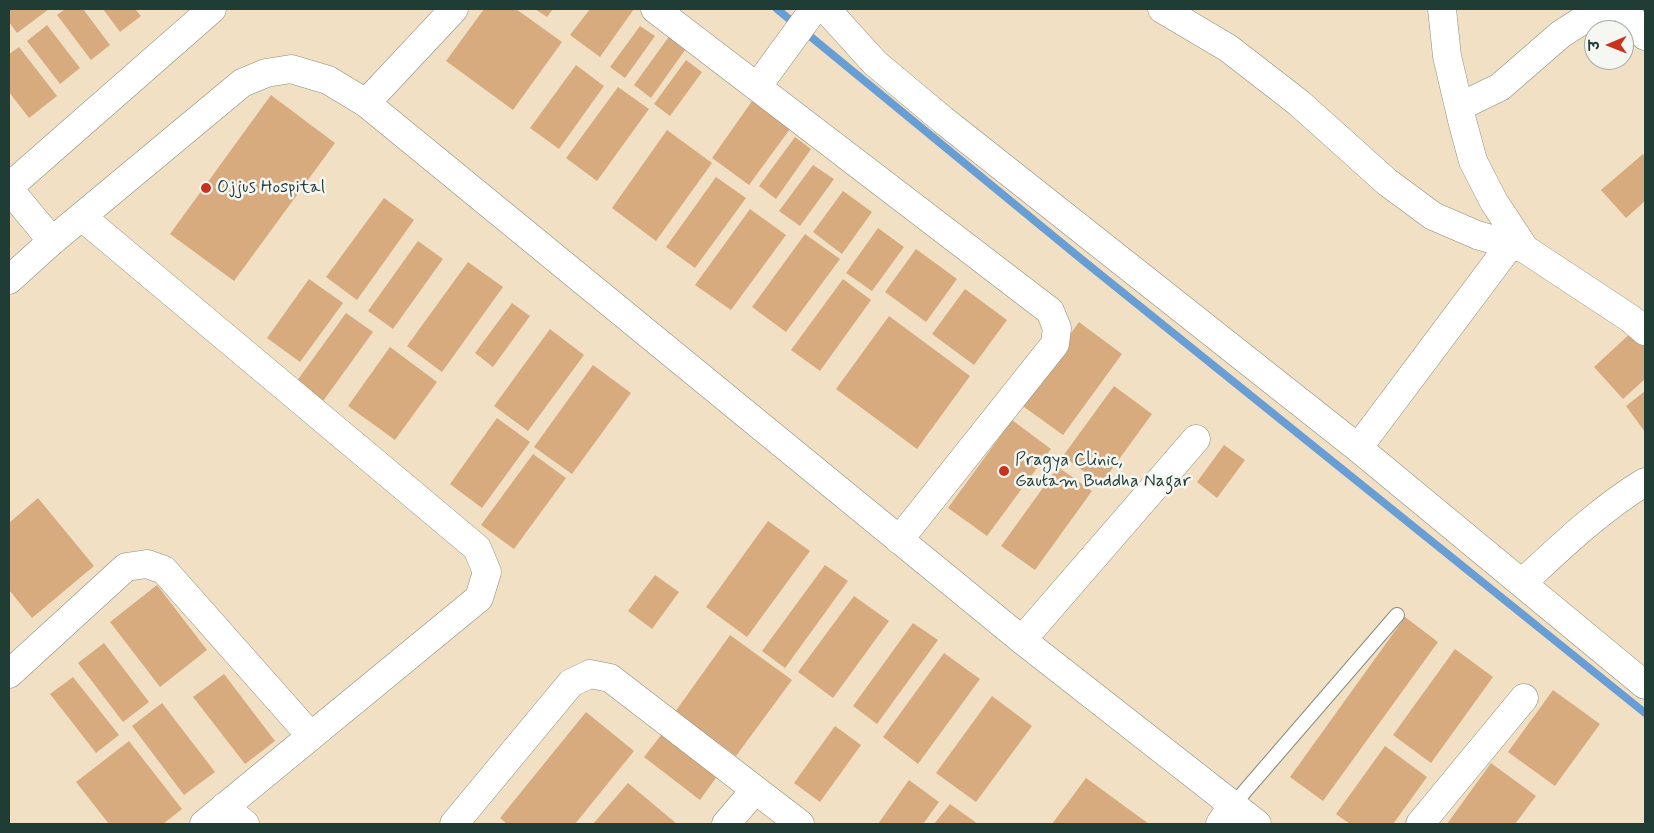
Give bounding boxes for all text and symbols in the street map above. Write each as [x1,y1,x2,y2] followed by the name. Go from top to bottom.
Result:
[1584,20,1634,70] north arrow
[1586,40,1604,50] text: उ
[217,177,325,199] place label: Ojjus Hospital
[199,181,213,195] marker: Ojjus Hospital
[1015,450,1191,492] place label: Pragya Clinic, Gautam Buddha Nagar
[997,464,1011,478] marker: Pragya Clinic, Gautam Buddha Nagar

